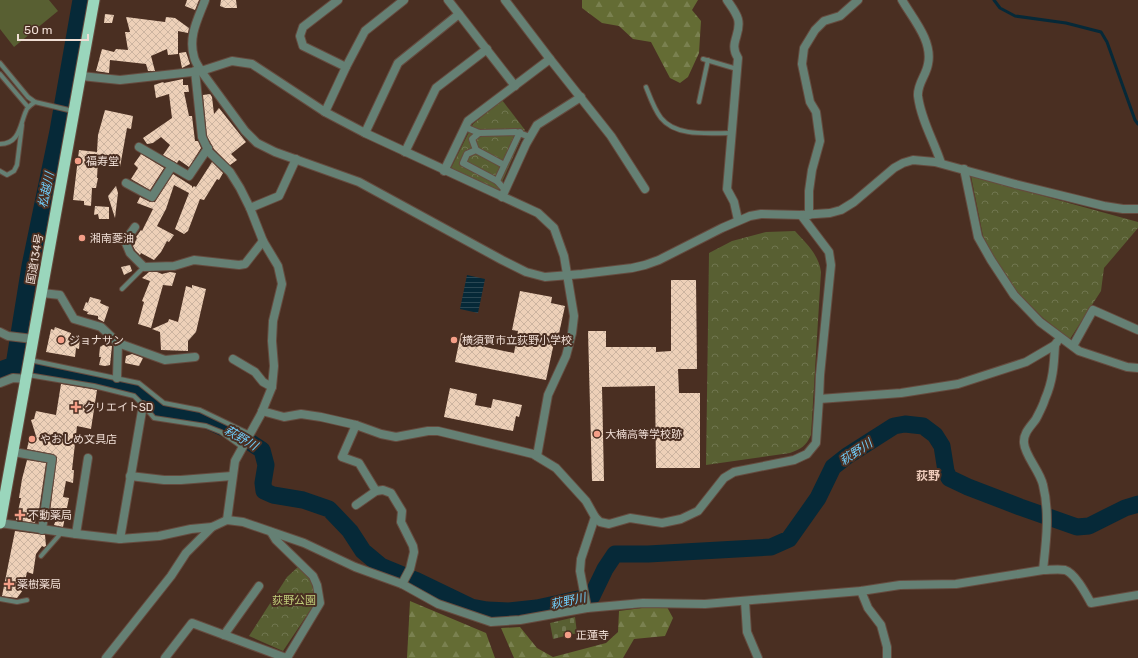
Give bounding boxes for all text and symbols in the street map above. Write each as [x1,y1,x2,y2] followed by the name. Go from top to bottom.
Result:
[18,16,88,42] scale bar
[24,23,52,37] text: 50 m
[86,155,119,168] place label: 福寿堂
[73,156,83,166] marker: 福寿堂
[35,169,57,209] water label: 松越川
[90,232,134,245] place label: 湘南菱油
[24,233,46,285] street label: 国道134号
[77,233,87,243] marker: 湘南菱油
[69,334,124,347] place label: ジョナサン
[462,334,572,347] place label: 横須賀市立荻野小学校
[56,335,66,345] marker: ジョナサン
[449,335,459,345] marker: 横須賀市立荻野小学校
[84,401,153,414] place label: クリエイトSD
[71,402,81,412] marker: クリエイトSD
[222,423,262,454] water label: 萩野川
[605,428,682,441] place label: 大楠高等学校跡
[592,429,602,439] marker: 大楠高等学校跡
[40,433,117,446] place label: やおしめ文具店
[27,434,37,444] marker: やおしめ文具店
[837,435,876,468] water label: 萩野川
[916,469,940,483] district label: 荻野
[28,509,72,522] place label: 不動薬局
[15,510,25,520] marker: 不動薬局
[17,578,61,591] place label: 薬樹薬局
[4,579,14,589] marker: 薬樹薬局
[549,590,589,612] water label: 萩野川
[272,594,316,607] park label: 荻野公園
[576,629,609,642] place label: 正蓮寺
[563,630,573,640] marker: 正蓮寺

